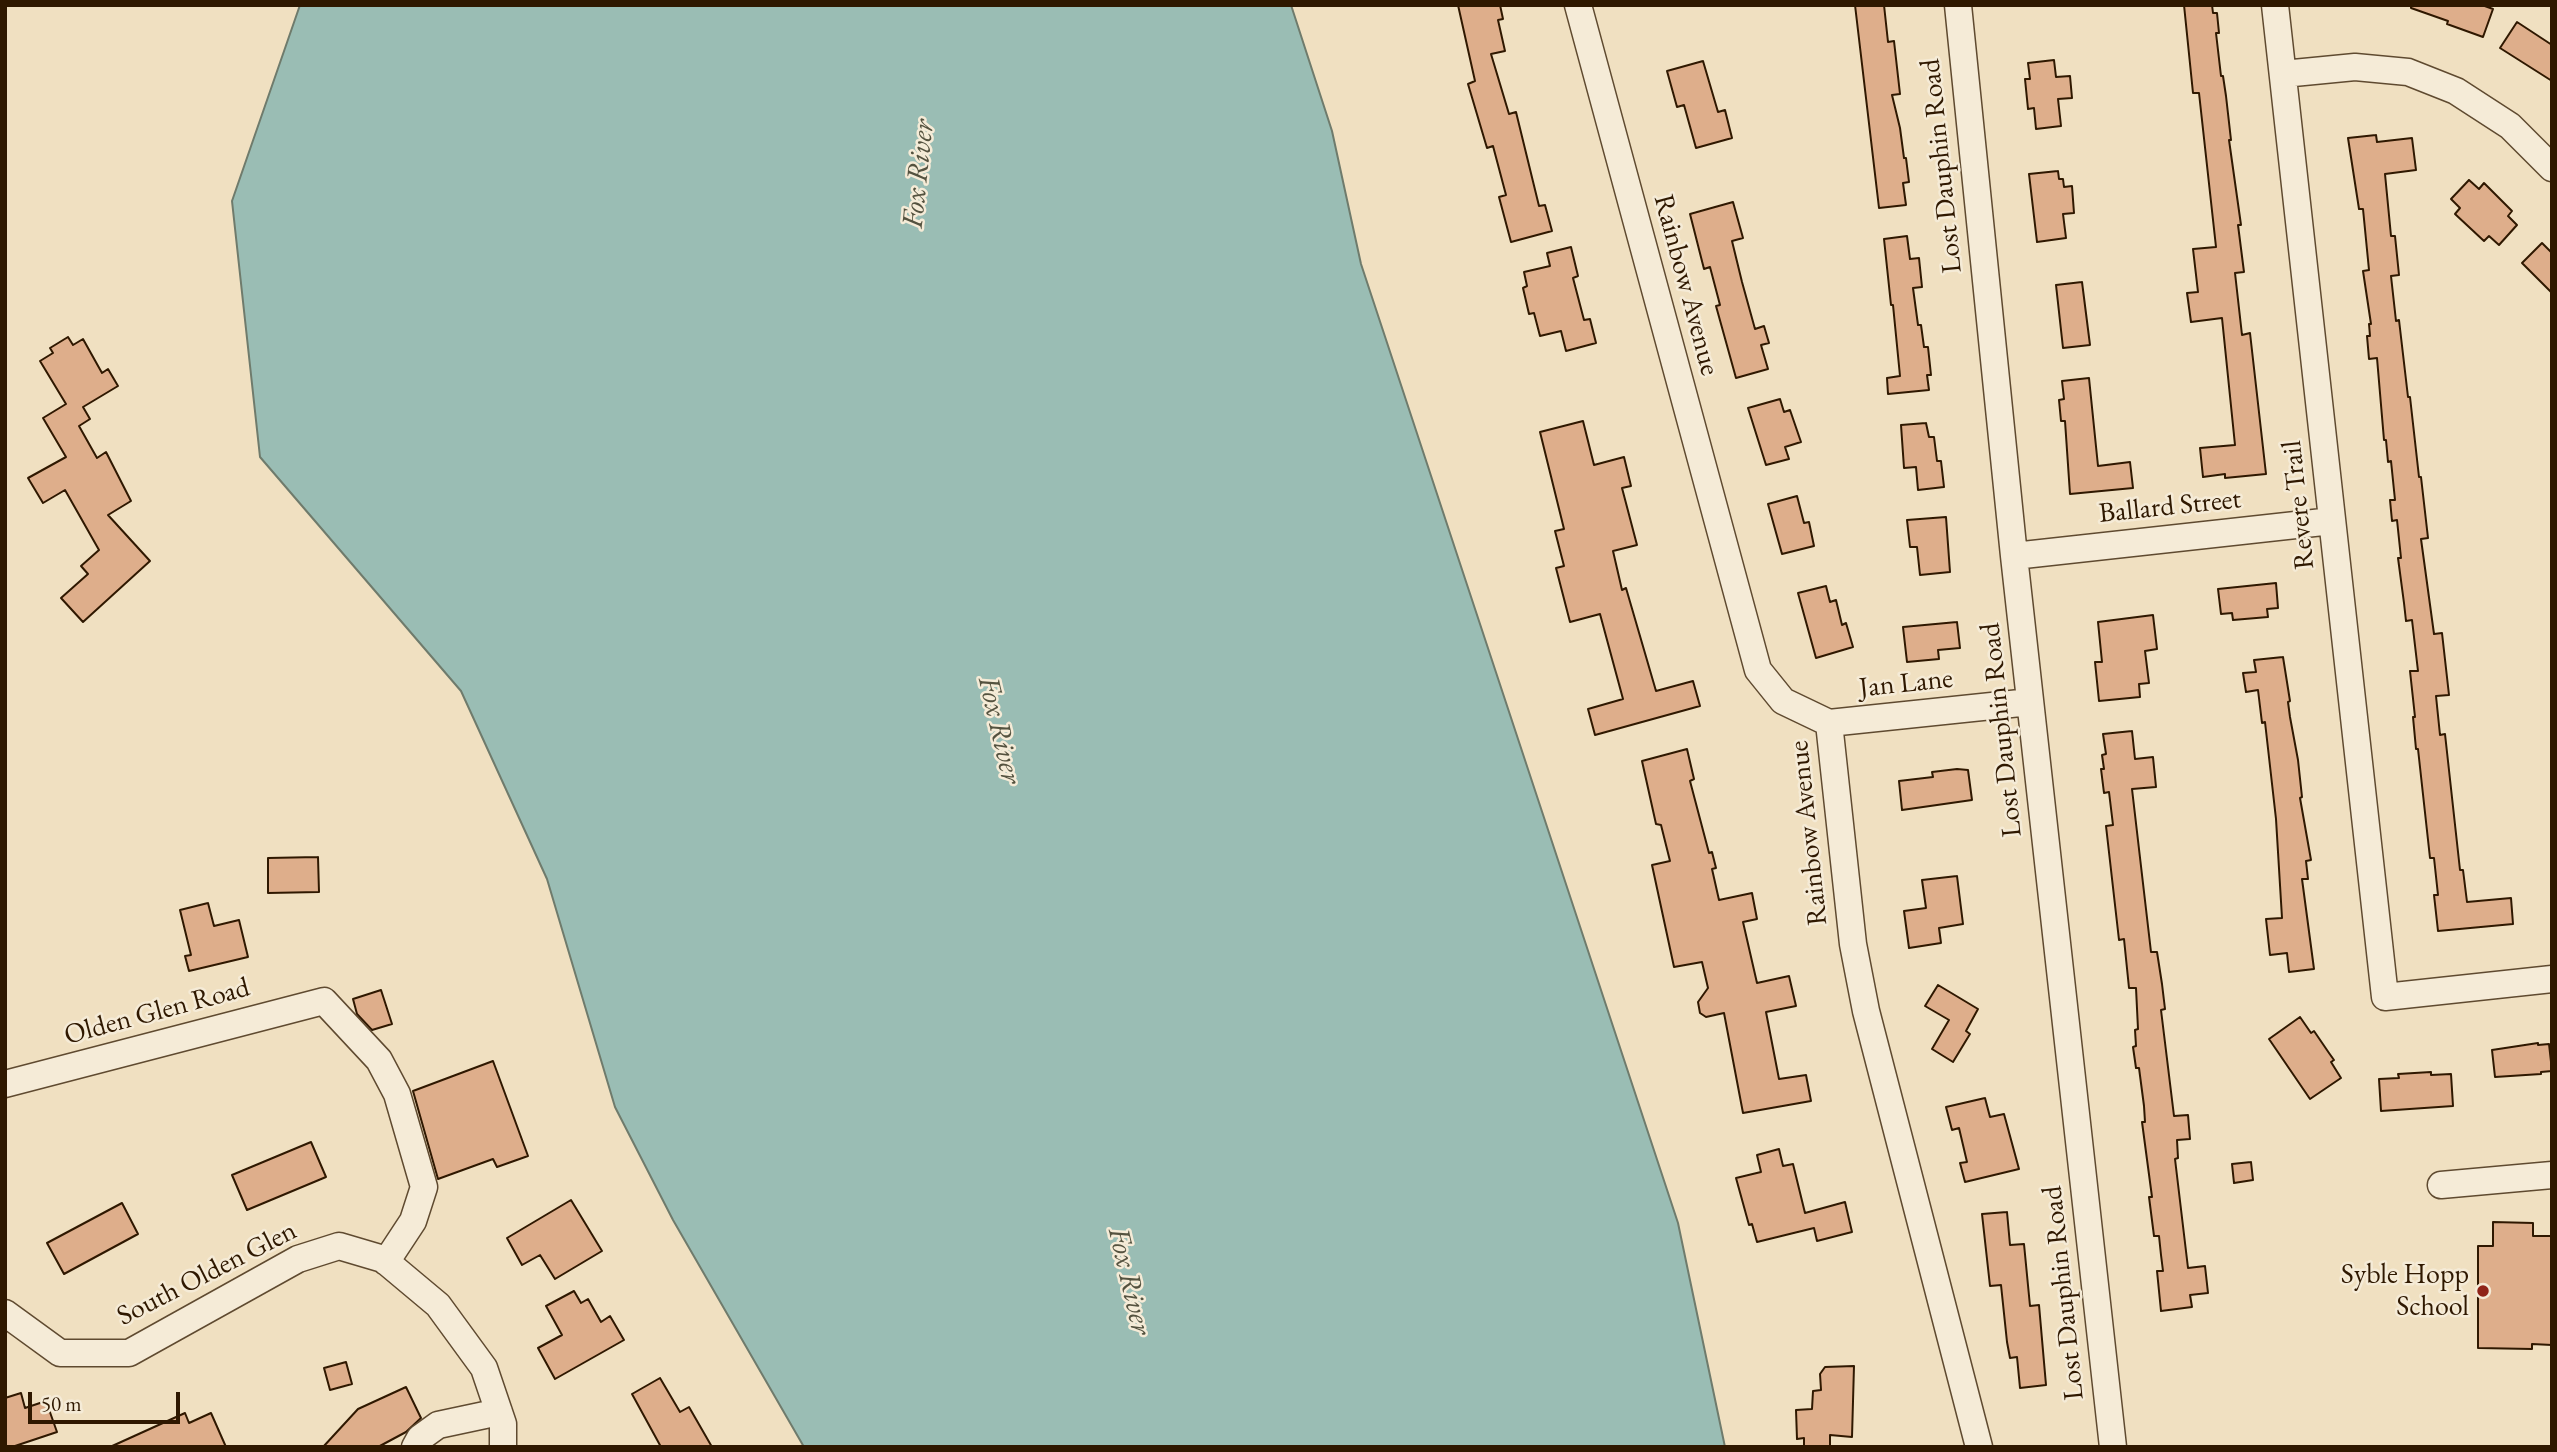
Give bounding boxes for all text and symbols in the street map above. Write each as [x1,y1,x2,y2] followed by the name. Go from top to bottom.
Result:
[1914,57,1970,275] street label: Lost Dauphin Road
[895,118,943,230] water label: Fox River
[1646,191,1726,379] street label: Rainbow Avenue
[2276,439,2322,571] street label: Revere Trail
[2097,483,2243,531] street label: Ballard Street
[1974,621,2030,839] street label: Lost Dauphin Road
[1857,662,1955,706] street label: Jan Lane
[969,673,1029,787] water label: Fox River
[1783,739,1835,927] street label: Rainbow Avenue
[61,971,253,1053] street label: Olden Glen Road
[2036,1184,2092,1402] street label: Lost Dauphin Road
[112,1214,302,1334] street label: South Olden Glen
[1099,1224,1159,1338] water label: Fox River
[2341,1258,2469,1324] place label: Syble Hopp School
[2475,1283,2491,1299] marker: Syble Hopp School
[32,1378,184,1422] scale bar
[41,1390,82,1417] text: 50 m

